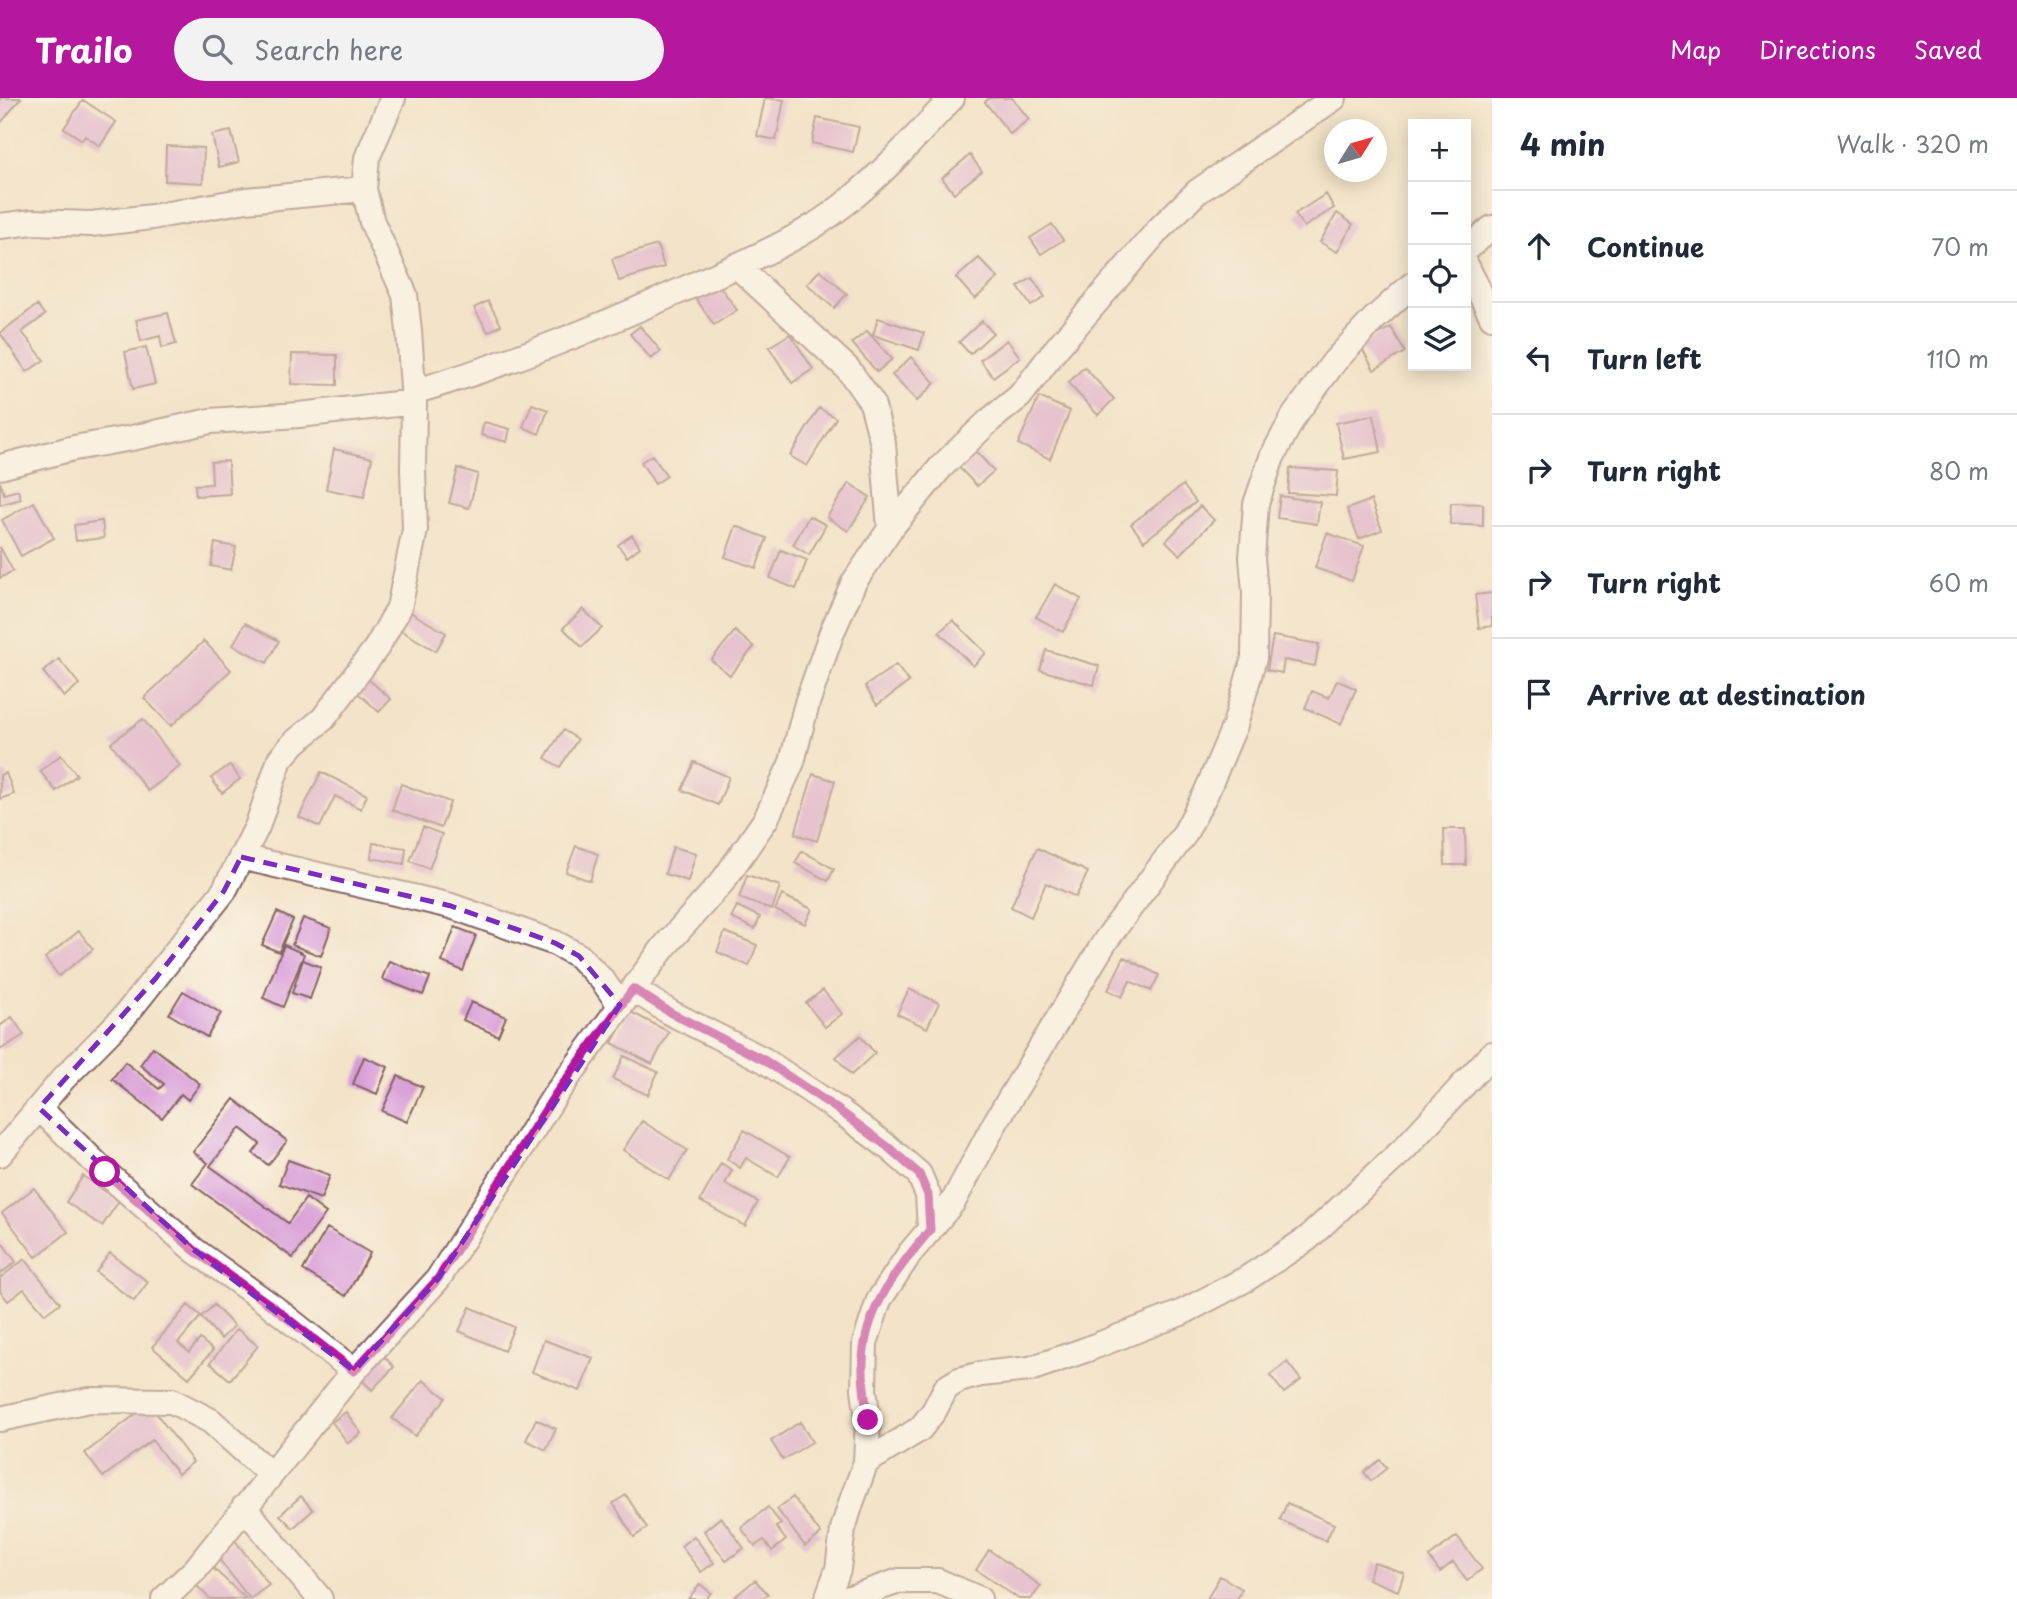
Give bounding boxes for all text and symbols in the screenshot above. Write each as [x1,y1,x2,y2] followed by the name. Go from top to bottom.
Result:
[174,18,664,81] search box
[35,24,132,74] text: Trailo
[198,30,236,68] icon: search
[254,30,403,69] text: Search here
[1670,31,1721,67] text: Map
[1759,31,1876,67] text: Directions
[1914,31,1982,67] text: Saved
[1324,119,1387,182] north arrow
[1408,119,1471,371] map controls
[1408,119,1471,182] button: +
[1520,121,1606,166] text: 4 min
[1836,126,1989,161] text: Walk · 320 m
[1408,182,1471,245] button: −
[1520,227,1558,265] icon: ahead
[1587,227,1704,266] text: Continue
[1931,229,1989,264] text: 70 m
[1408,245,1471,308] button: locate
[1408,308,1471,371] button: layers
[1520,339,1558,377] icon: left
[1587,339,1702,378] text: Turn left
[1927,341,1989,376] text: 110 m
[1520,451,1558,489] icon: right
[1587,451,1721,490] text: Turn right
[1929,453,1989,488] text: 80 m
[1520,563,1558,601] icon: right
[1587,563,1721,602] text: Turn right
[1929,565,1989,600] text: 60 m
[1520,675,1558,713] icon: arrive
[1587,675,1866,714] text: Arrive at destination
[89,1156,120,1187] route start
[852,1404,883,1435] route end

